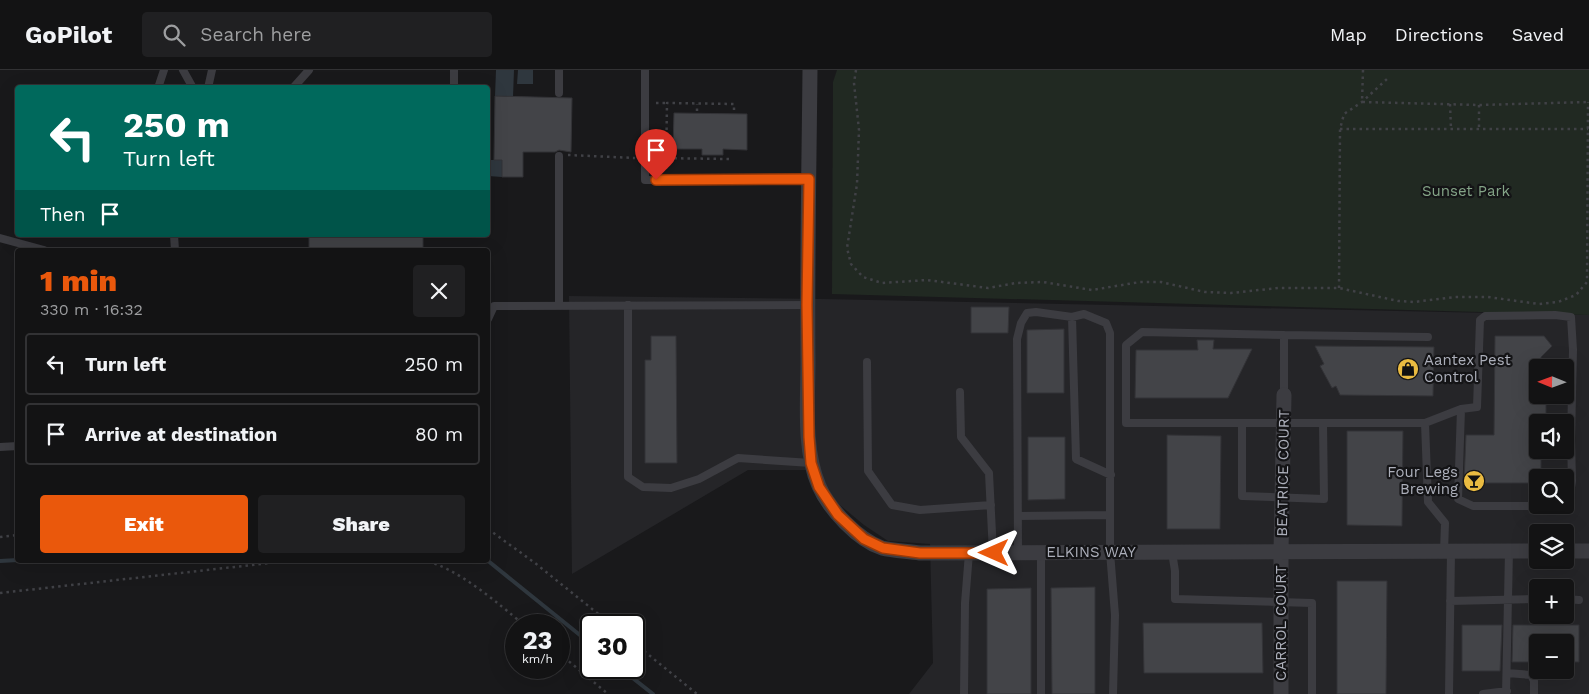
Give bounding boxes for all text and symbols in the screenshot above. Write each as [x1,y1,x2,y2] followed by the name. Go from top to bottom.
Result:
[142,12,492,57] search box
[25,21,112,49] text: GoPilot
[160,21,188,49] icon: search
[200,23,312,46] text: Search here
[1330,24,1367,45] text: Map
[1395,24,1484,45] text: Directions
[1512,24,1564,45] text: Saved
[123,104,230,146] text: 250 m
[40,105,105,170] icon: left
[635,129,677,180] pin
[642,136,670,164] icon: arrive
[123,146,215,171] text: Turn left
[1422,182,1511,200] park label: Sunset Park
[96,200,124,228] icon: arrive
[40,203,86,226] text: Then
[40,263,117,298] text: 1 min
[413,265,465,317] button: close
[40,300,143,319] text: 330 m · 16:32
[42,350,70,378] icon: left
[1424,351,1512,386] place label: Aantex Pest Control
[85,353,166,376] text: Turn left
[404,353,463,376] text: 250 m
[1396,357,1420,381] shop icon: Aantex Pest Control
[1529,359,1574,404] north arrow
[1529,359,1574,679] map controls
[1273,409,1293,537] street label: BEATRICE COURT
[1529,414,1574,459] button: sound
[42,420,70,448] icon: arrive
[85,423,277,446] text: Arrive at destination
[415,423,463,446] text: 80 m
[1387,463,1458,498] place label: Four Legs Brewing
[1462,469,1486,493] bar icon: Four Legs Brewing
[1529,469,1574,514] button: search
[40,495,248,553] button: Exit
[258,495,465,553] button: Share
[1529,524,1574,569] button: layers
[967,526,1019,578] position arrow
[1046,543,1136,561] street label: ELKINS WAY
[1272,565,1290,681] street label: CARROL COURT
[1529,579,1574,624] button: +
[580,614,645,679] speed limit sign: 30
[523,626,552,655] text: 23
[1529,634,1574,679] button: −
[522,652,553,666] text: km/h

